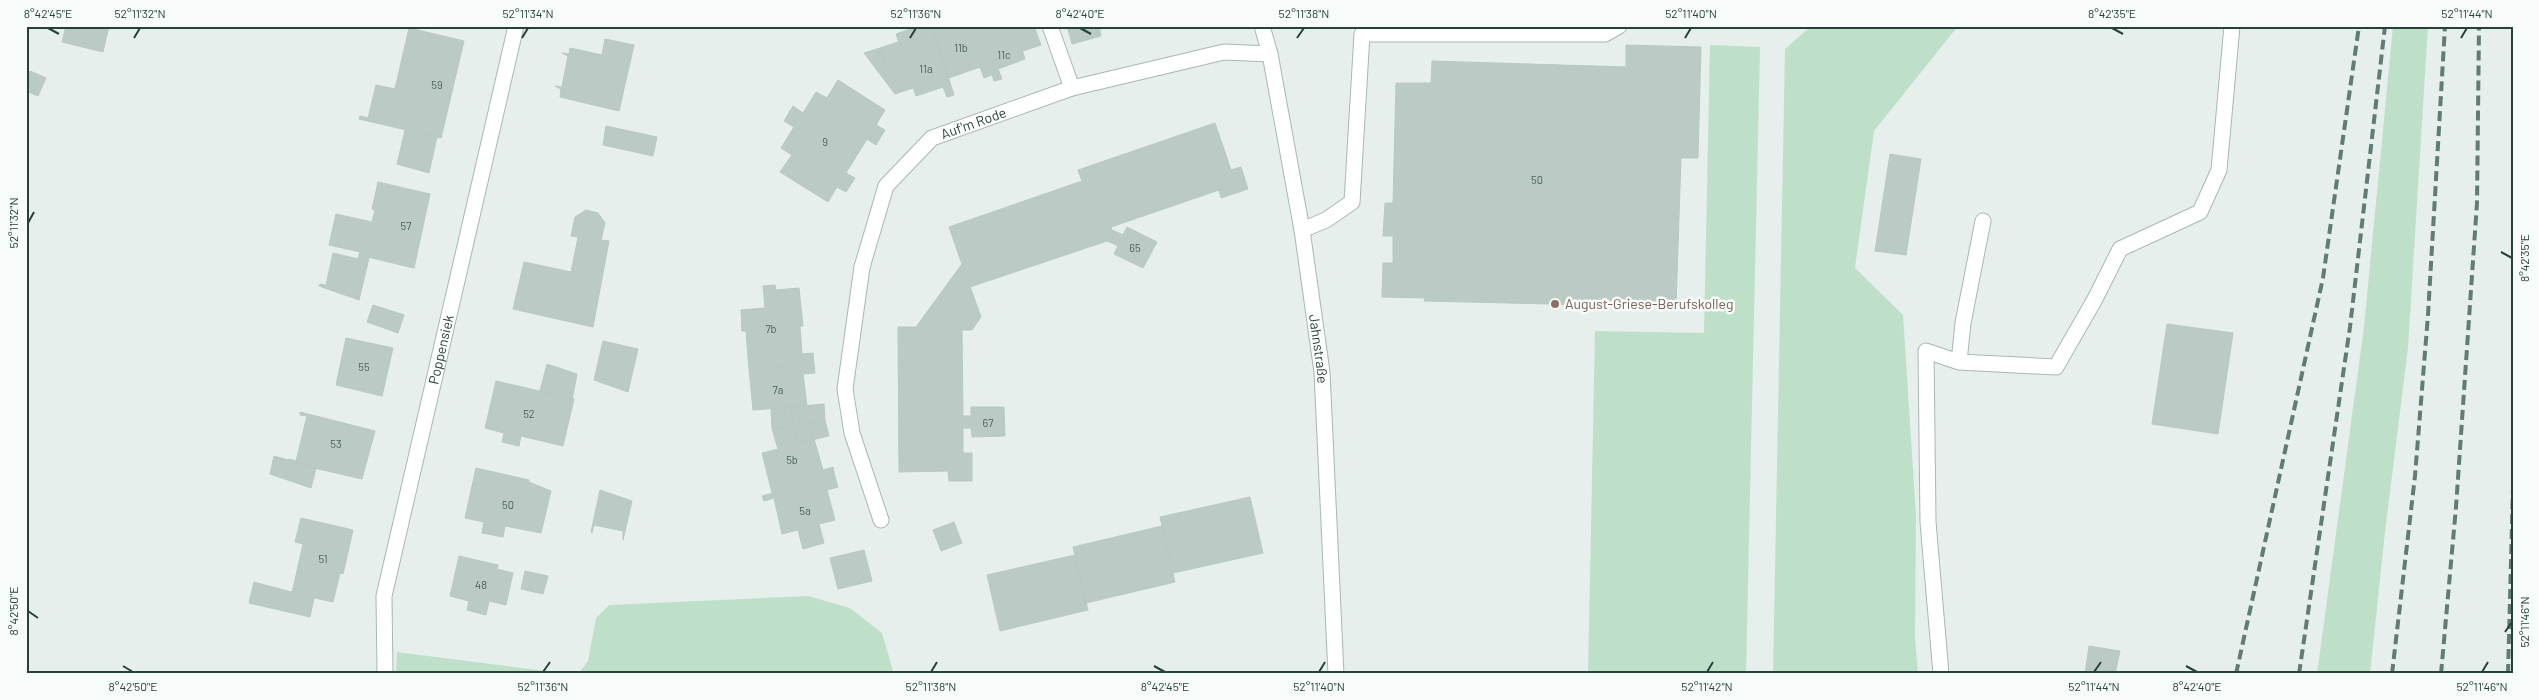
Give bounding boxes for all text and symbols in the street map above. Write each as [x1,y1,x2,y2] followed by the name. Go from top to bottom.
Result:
[24,6,72,20] text: 8°42'45"E
[114,6,166,20] text: 52°11'32"N
[502,6,554,20] text: 52°11'34"N
[891,6,941,20] text: 52°11'36"N
[1055,6,1105,20] text: 8°42'40"E
[1279,6,1329,20] text: 52°11'38"N
[1665,6,1717,20] text: 52°11'40"N
[2088,6,2136,20] text: 8°42'35"E
[2441,6,2493,20] text: 52°11'44"N
[954,41,968,54] house number: 11b
[997,48,1011,61] house number: 11c
[919,62,933,75] house number: 11a
[431,78,443,91] house number: 59
[938,103,1008,142] street label: Auf'm Rode
[822,135,828,148] house number: 9
[1531,173,1543,186] house number: 50
[6,197,20,249] text: 52°11'32"N
[401,219,411,232] house number: 57
[2517,234,2531,282] text: 8°42'35"E
[1129,241,1141,254] house number: 65
[1565,295,1734,312] place label: August-Griese-Berufskolleg
[1549,298,1561,310] marker: August-Griese-Berufskolleg
[424,313,457,386] street label: Poppensiek
[1306,313,1332,384] street label: Jahnstraße
[765,322,777,335] house number: 7b
[358,360,370,373] house number: 55
[773,383,783,396] house number: 7a
[523,407,535,420] house number: 52
[983,416,993,429] house number: 67
[330,437,342,450] house number: 53
[786,453,798,466] house number: 5b
[502,498,514,511] house number: 50
[799,504,811,517] house number: 5a
[318,552,328,565] house number: 51
[475,578,487,591] house number: 48
[6,587,20,635] text: 8°42'50"E
[2517,596,2531,648] text: 52°11'46"N
[109,679,157,693] text: 8°42'50"E
[518,679,568,693] text: 52°11'36"N
[906,679,956,693] text: 52°11'38"N
[1141,679,1189,693] text: 8°42'45"E
[1293,679,1345,693] text: 52°11'40"N
[1681,679,1733,693] text: 52°11'42"N
[2068,679,2120,693] text: 52°11'44"N
[2172,679,2222,693] text: 8°42'40"E
[2456,679,2508,693] text: 52°11'46"N

